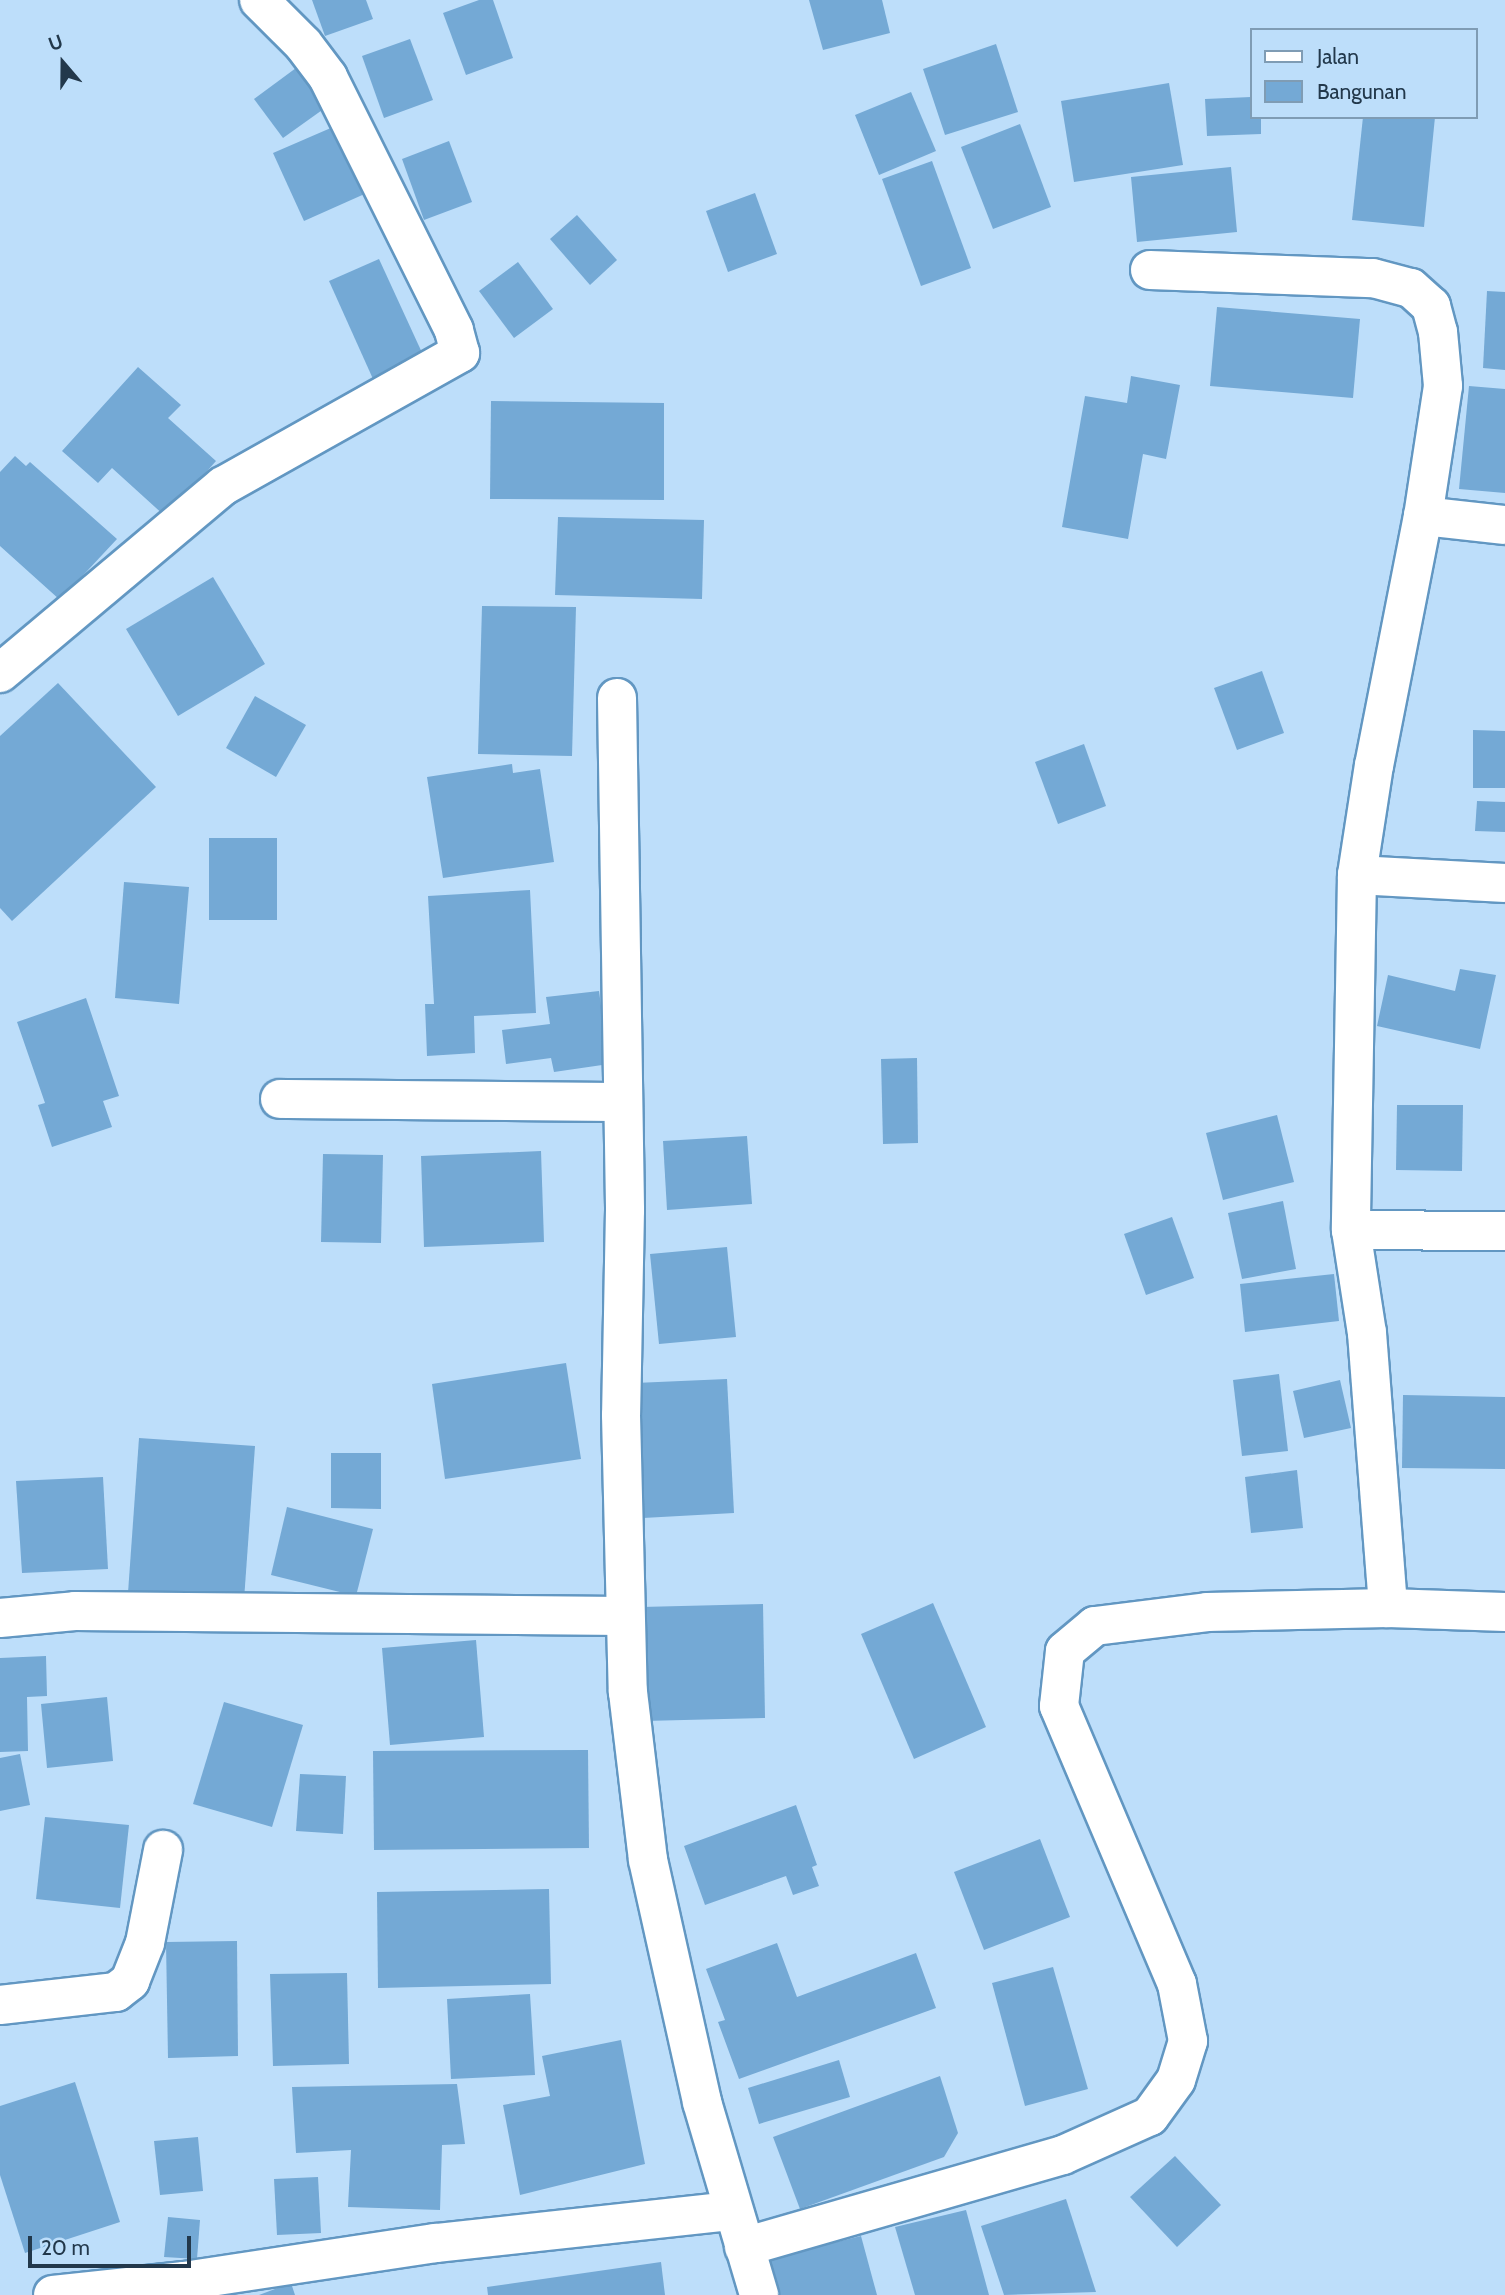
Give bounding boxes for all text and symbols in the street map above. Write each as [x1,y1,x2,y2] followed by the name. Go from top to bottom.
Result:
[28,28,98,98] north arrow
[1250,28,1477,119] legend
[45,30,66,56] text: U
[1317,44,1359,69] text: Jalan
[1317,79,1406,104] text: Bangunan
[32,2222,194,2266] scale bar
[41,2235,90,2260] text: 20 m

